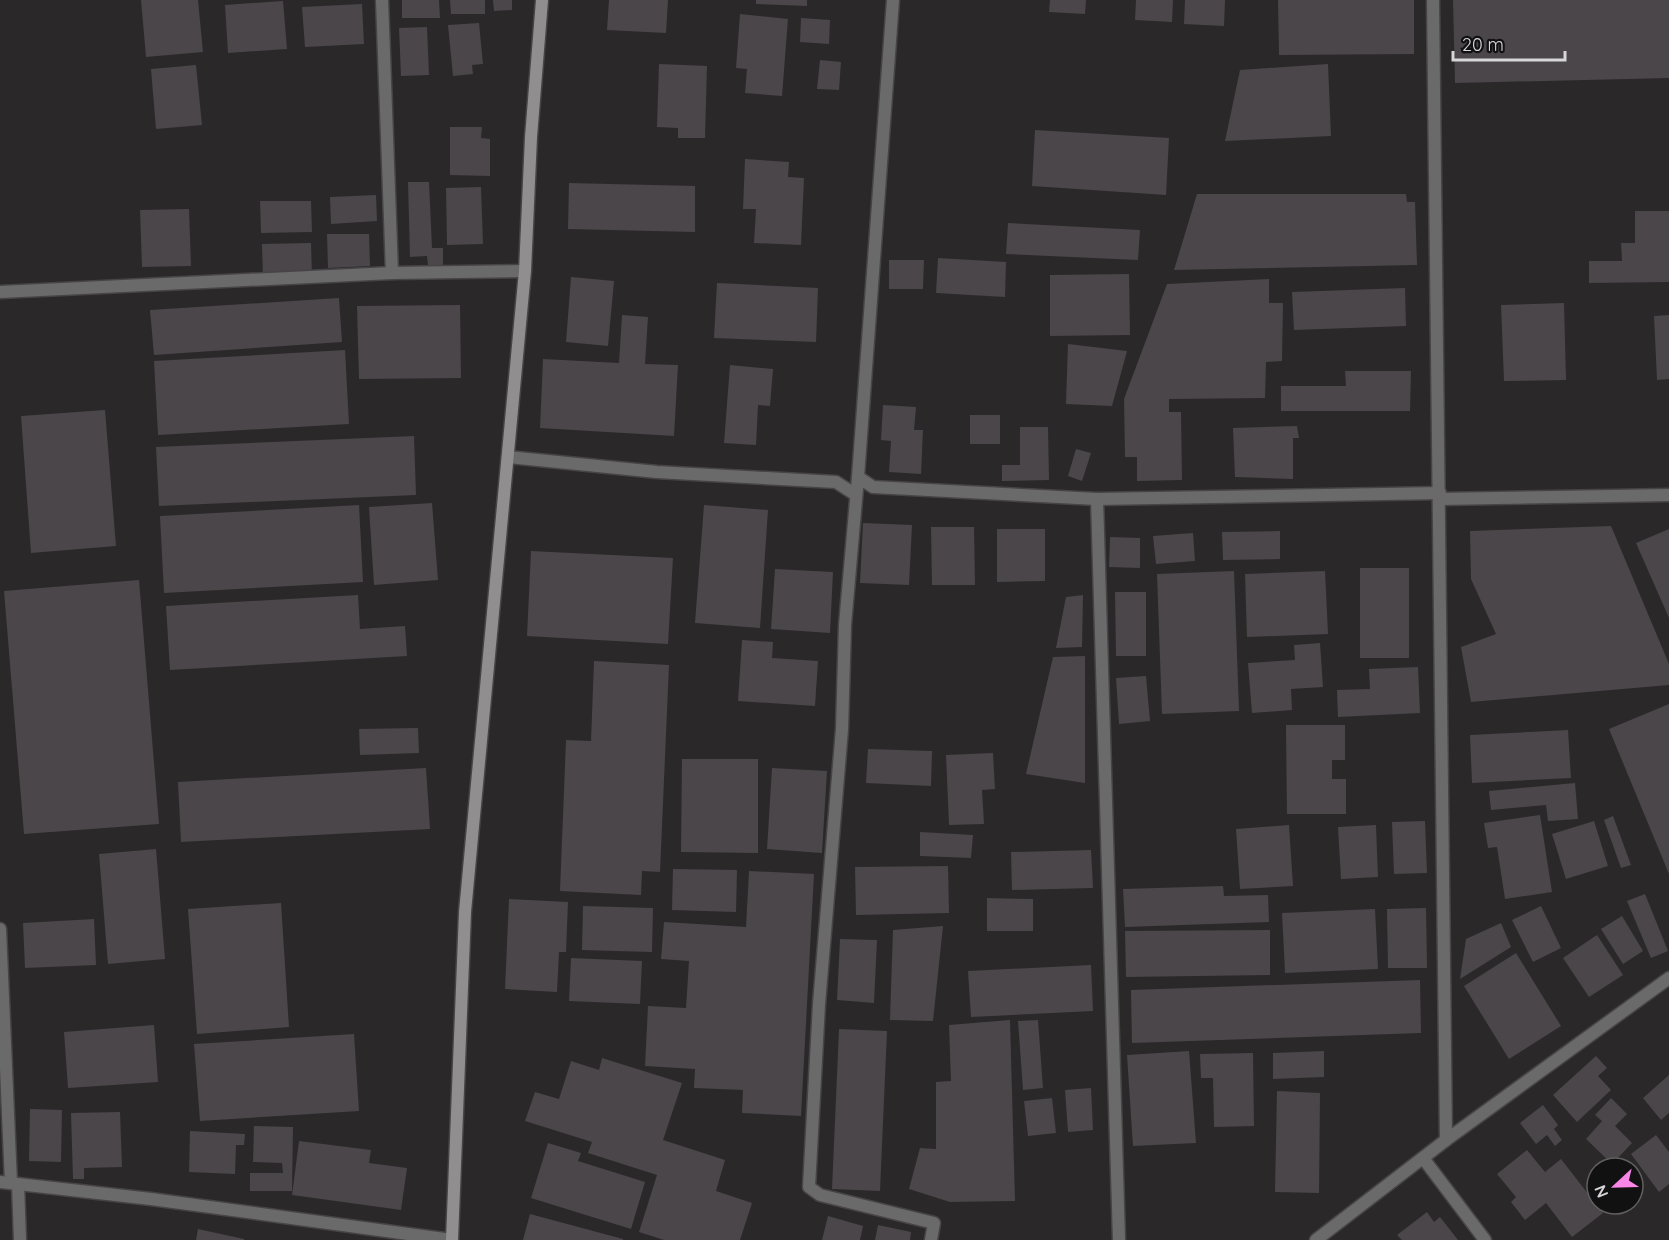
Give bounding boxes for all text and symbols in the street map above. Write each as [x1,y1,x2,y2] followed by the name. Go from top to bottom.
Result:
[1453,24,1566,62] scale bar
[1462,33,1504,56] text: 20 m
[1585,1156,1645,1216] north arrow
[1590,1182,1613,1201] text: N

